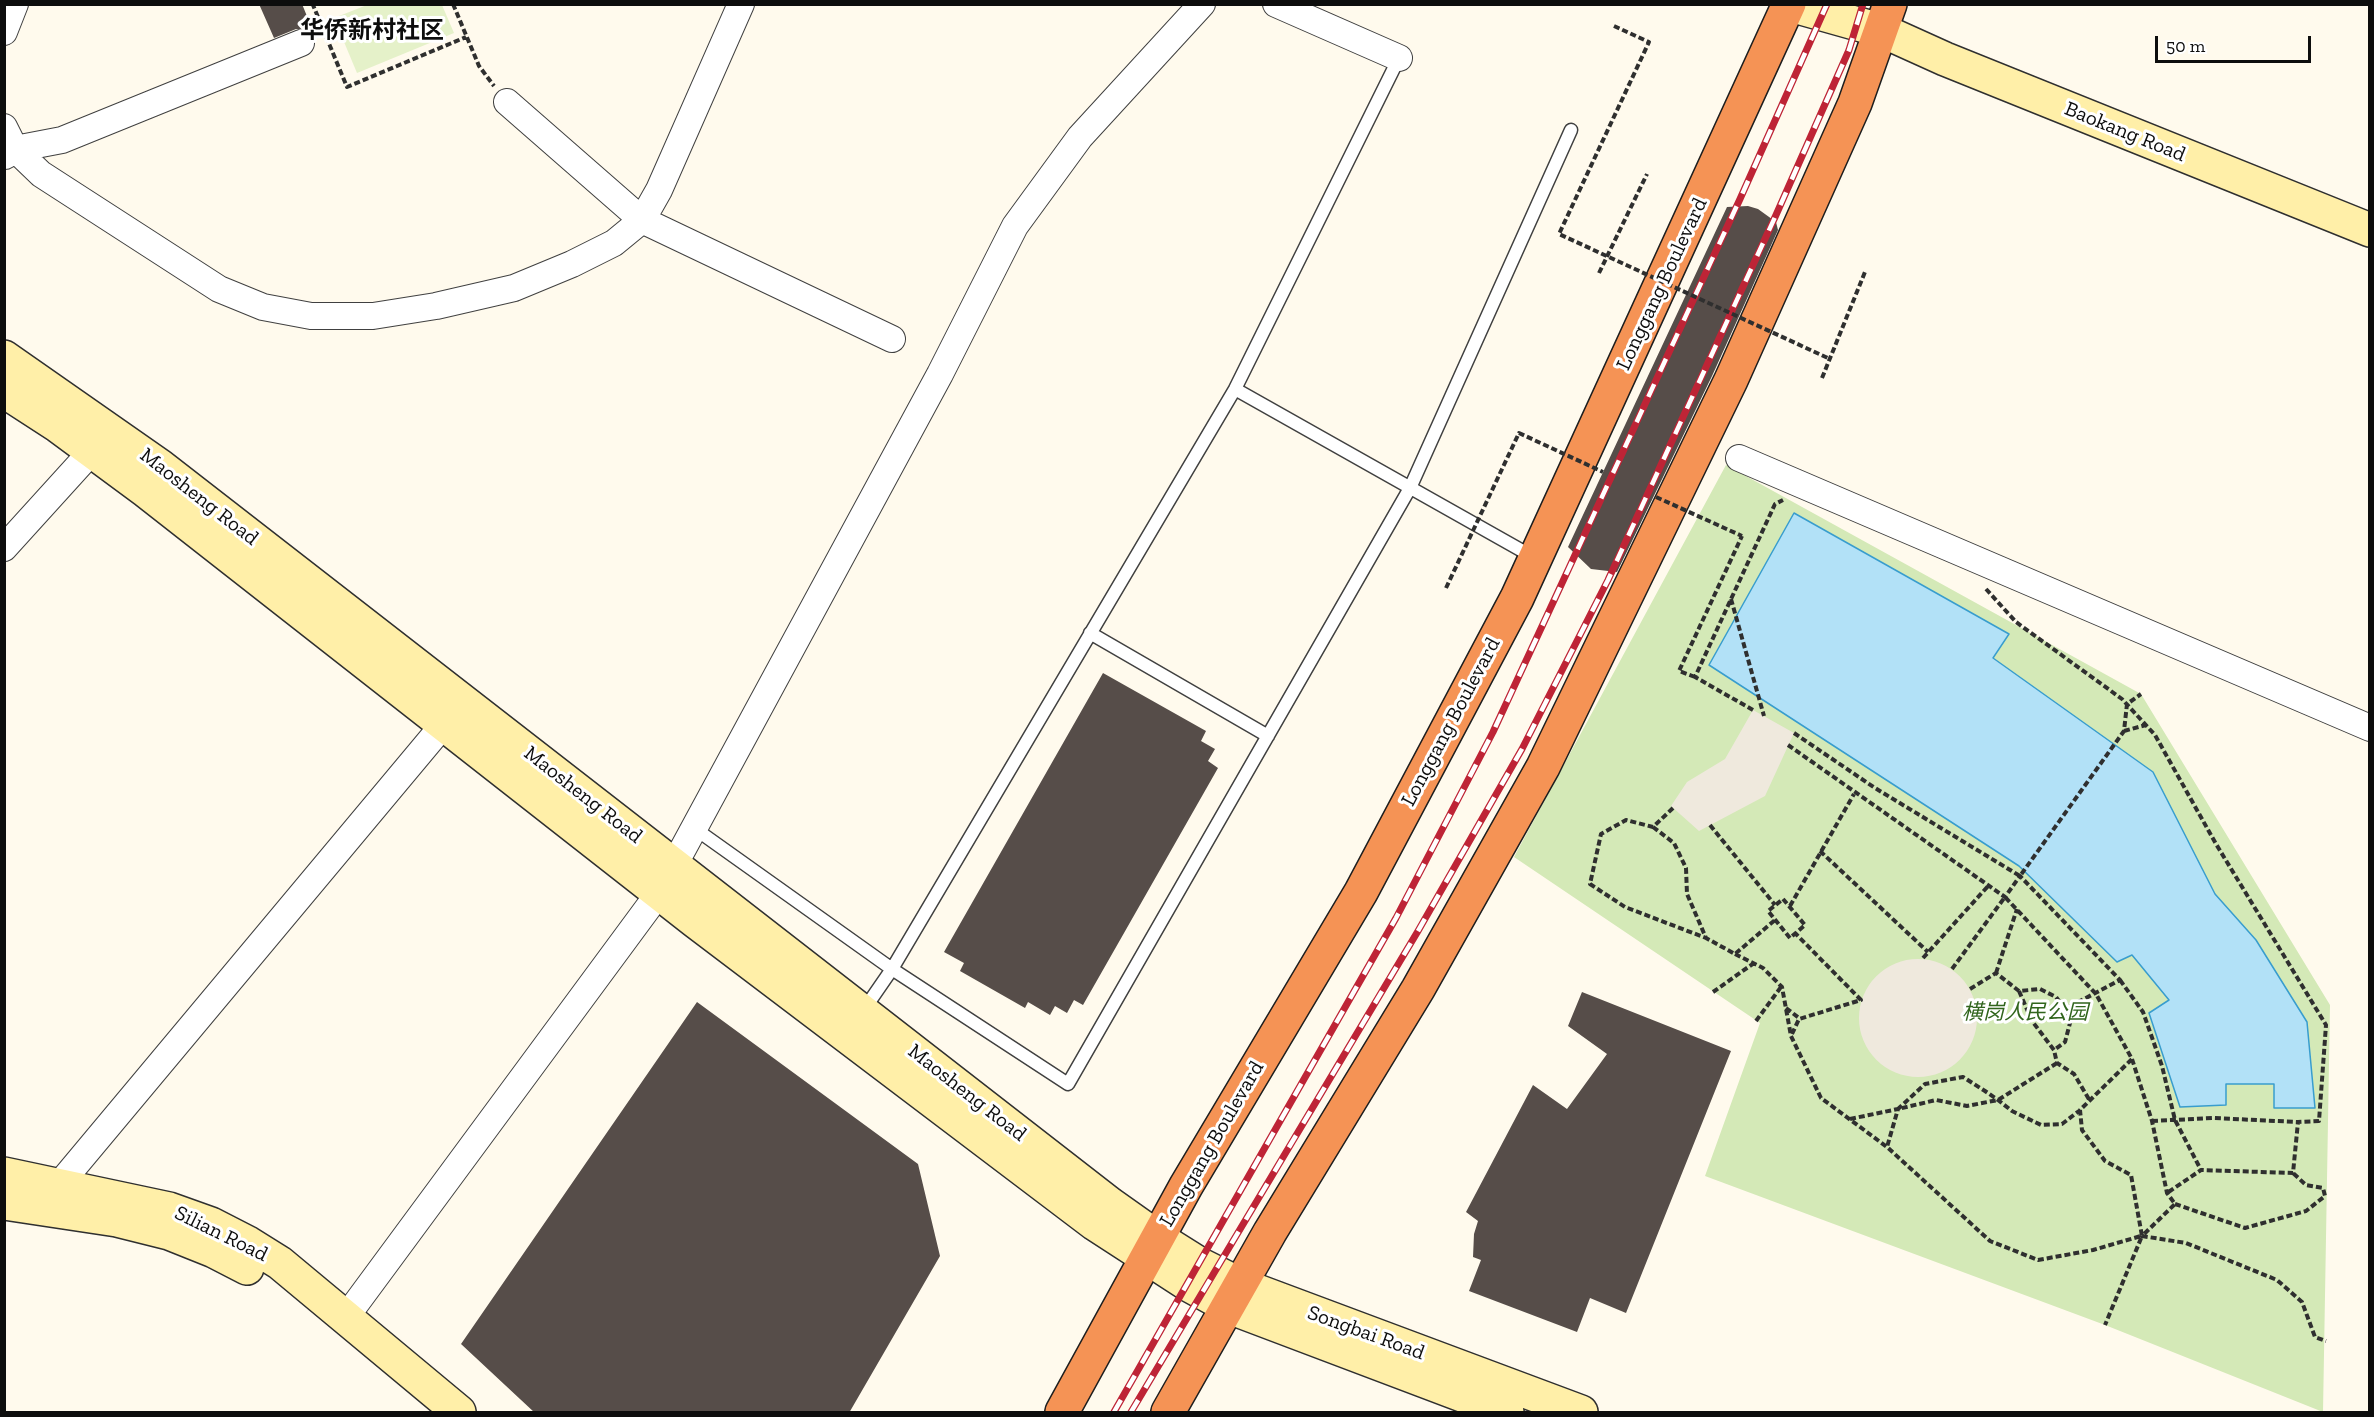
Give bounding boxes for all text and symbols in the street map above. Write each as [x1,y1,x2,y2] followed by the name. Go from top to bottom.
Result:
[300,17,444,45] district label: 华侨新村社区
[2158,24,2314,62] scale bar
[2166,35,2205,57] text: 50 m
[2061,96,2189,168] street label: Baokang Road
[1611,194,1713,374] street label: Longgang Boulevard
[135,443,263,551] street label: Maosheng Road
[1396,633,1506,811] street label: Longgang Boulevard
[519,741,647,849] street label: Maosheng Road
[1962,1000,2088,1026] park label: 横岗人民公园
[903,1039,1031,1147] street label: Maosheng Road
[1154,1057,1270,1231] street label: Longgang Boulevard
[170,1201,272,1267] street label: Silian Road
[1304,1300,1428,1366] street label: Songbai Road

